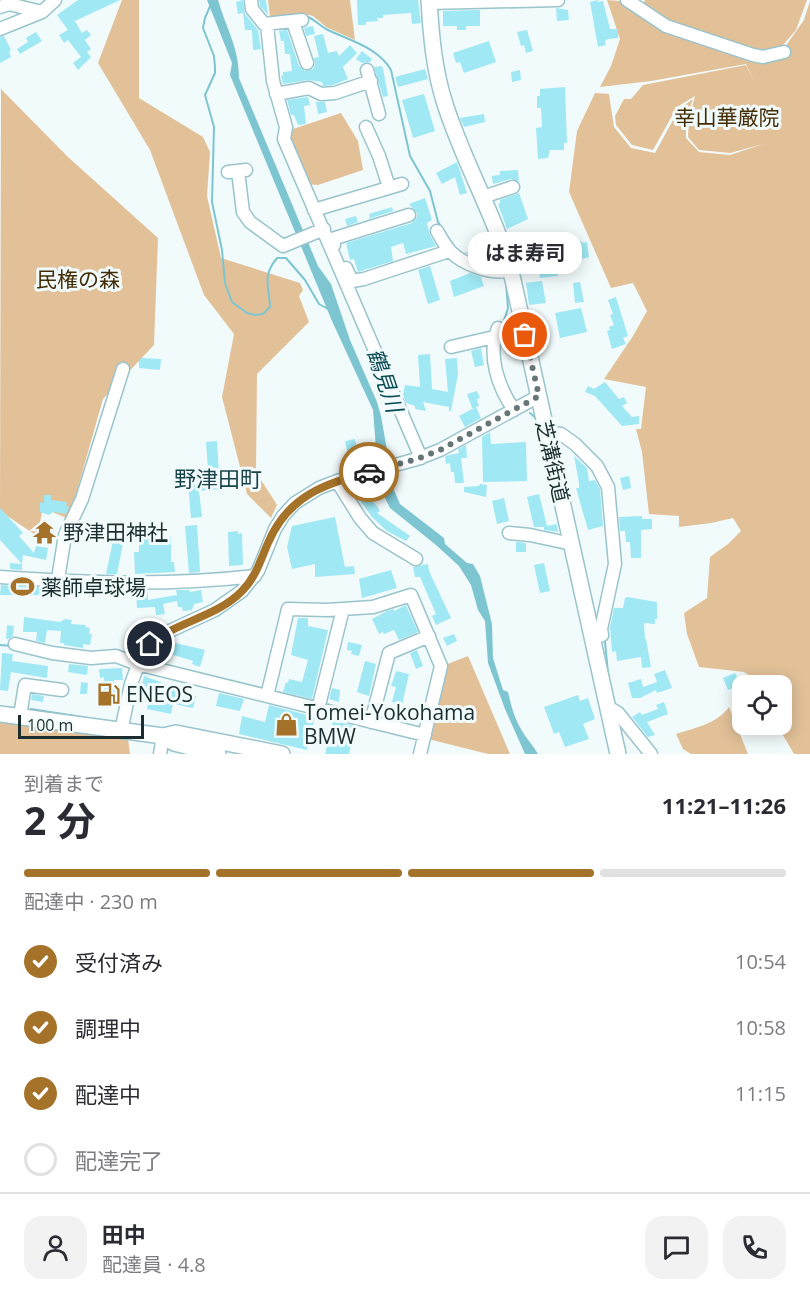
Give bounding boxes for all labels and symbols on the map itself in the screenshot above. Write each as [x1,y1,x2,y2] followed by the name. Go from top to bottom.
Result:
[675,103,780,131] park label: 幸山華厳院
[468,233,582,275] callout: はま寿司
[36,265,120,293] park label: 民権の森
[499,309,550,360] pin
[361,344,412,418] water label: 鶴見川
[530,417,576,505] street label: 芝溝街道
[339,442,399,502] courier
[174,463,262,493] district label: 野津田町
[63,518,168,546] place label: 野津田神社
[32,519,58,545] temple icon: 野津田神社
[41,573,146,601] place label: 薬師卓球場
[10,574,36,600] sports icon: 薬師卓球場
[124,618,175,669] pin
[126,680,193,708] place label: ENEOS
[95,681,121,707] fuel station icon: ENEOS
[304,698,475,750] place label: Tomei-Yokohama BMW
[273,711,299,737] shop icon: Tomei-Yokohama BMW
[18,712,144,740] scale bar

